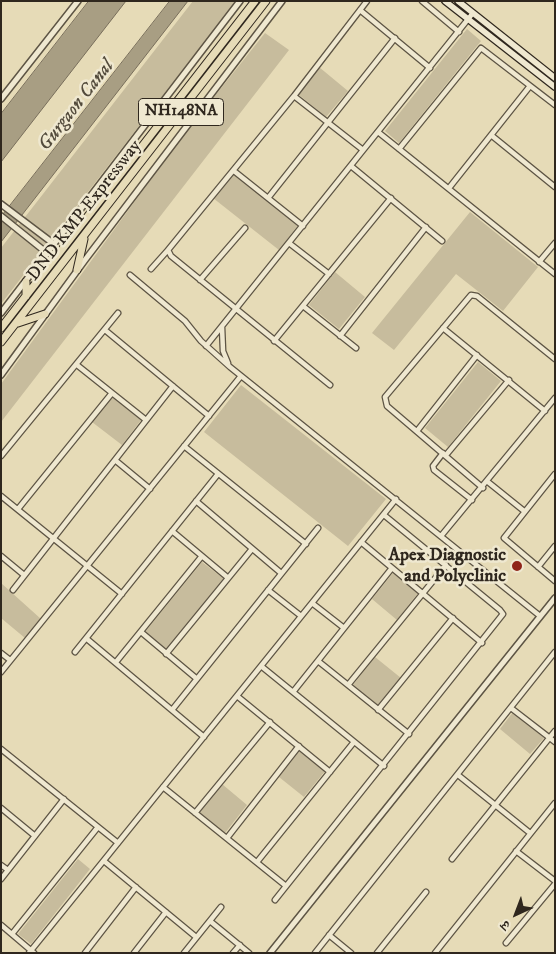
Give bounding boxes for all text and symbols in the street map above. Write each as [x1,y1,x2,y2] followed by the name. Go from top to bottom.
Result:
[34,56,120,156] water label: Gurgaon Canal
[138,98,224,125] road number: NH148NA
[23,136,147,286] street label: DND KMP Expressway
[389,545,506,588] place label: Apex Diagnostic and Polyclinic
[510,559,524,573] marker: Apex Diagnostic and Polyclinic
[491,889,541,939] north arrow
[497,916,515,934] text: उ

